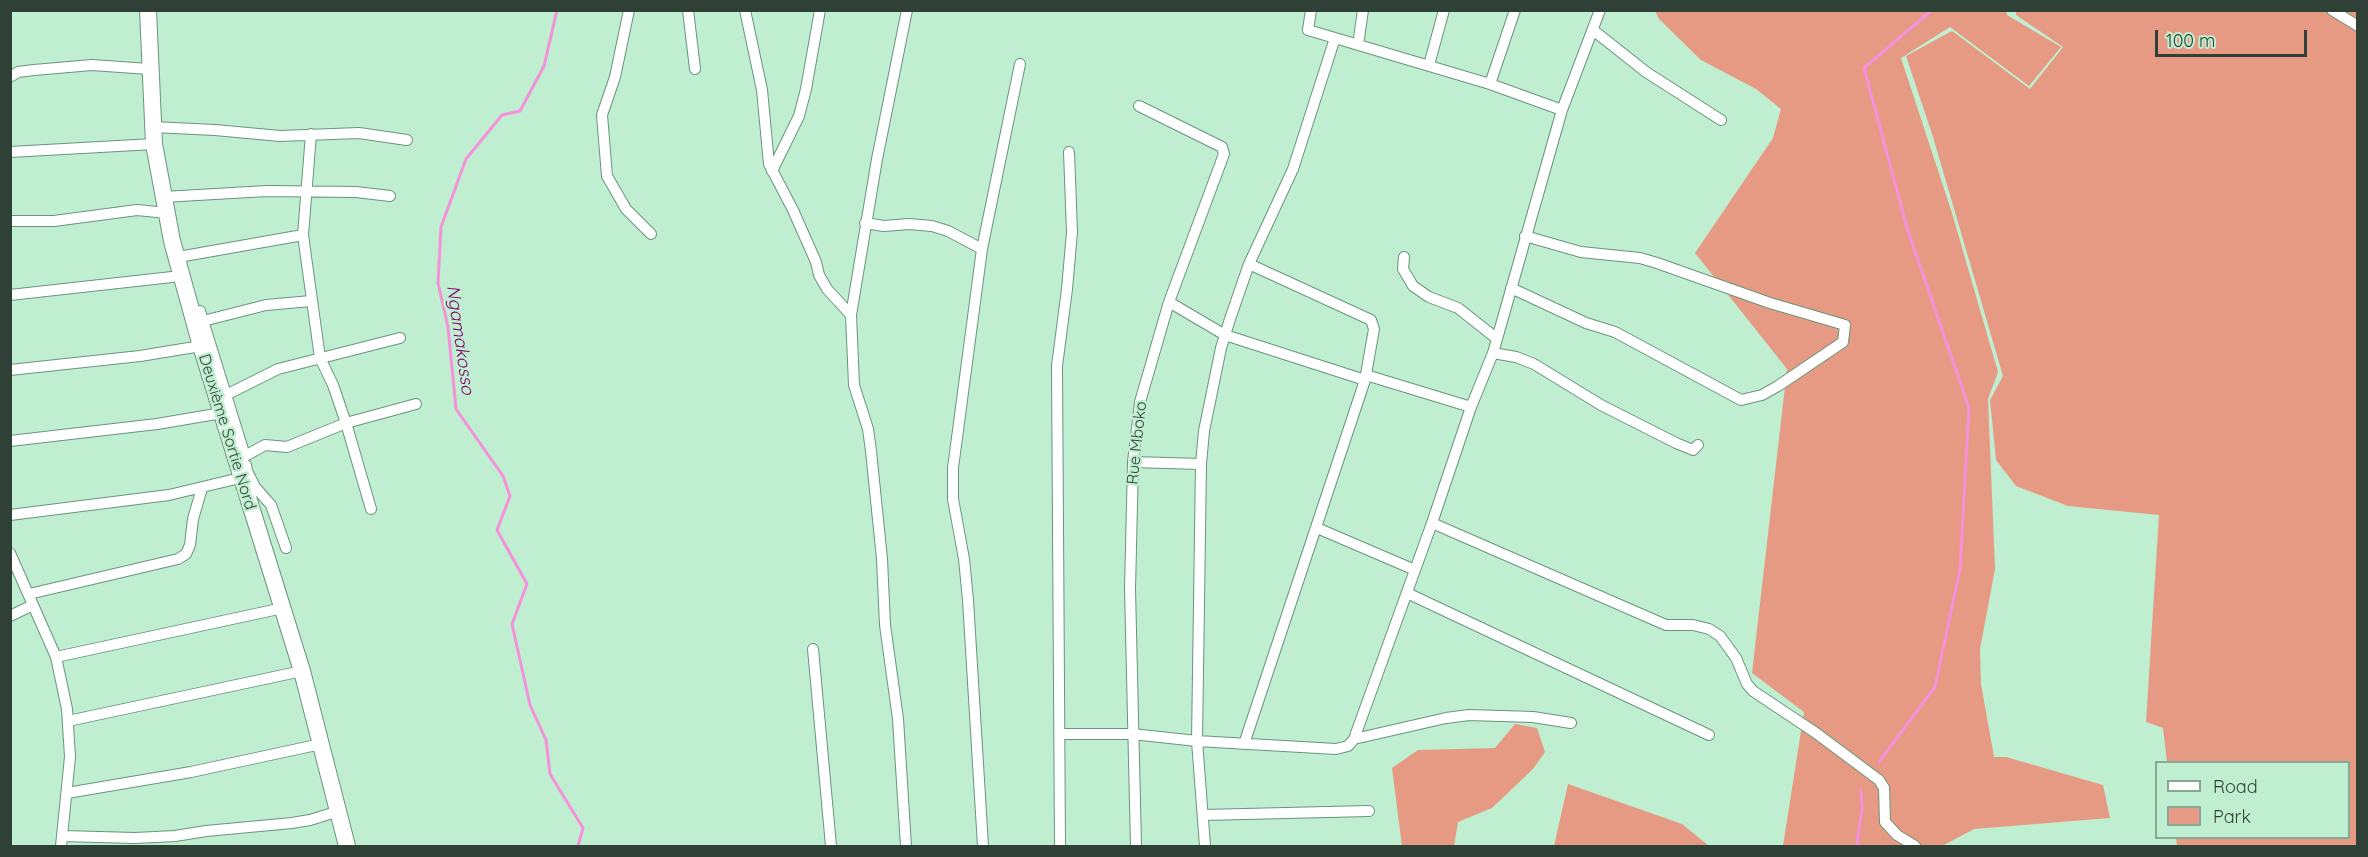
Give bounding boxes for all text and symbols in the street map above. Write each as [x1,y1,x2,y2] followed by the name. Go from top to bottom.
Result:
[2158,18,2310,56] scale bar
[2166,29,2215,52] text: 100 m
[442,284,478,396] water label: Ngamakosso
[194,352,260,512] street label: Deuxième Sortie Nord
[1123,400,1151,486] street label: Rue Mboko
[2155,761,2350,839] legend
[2213,775,2258,798] text: Road
[2213,805,2251,828] text: Park

